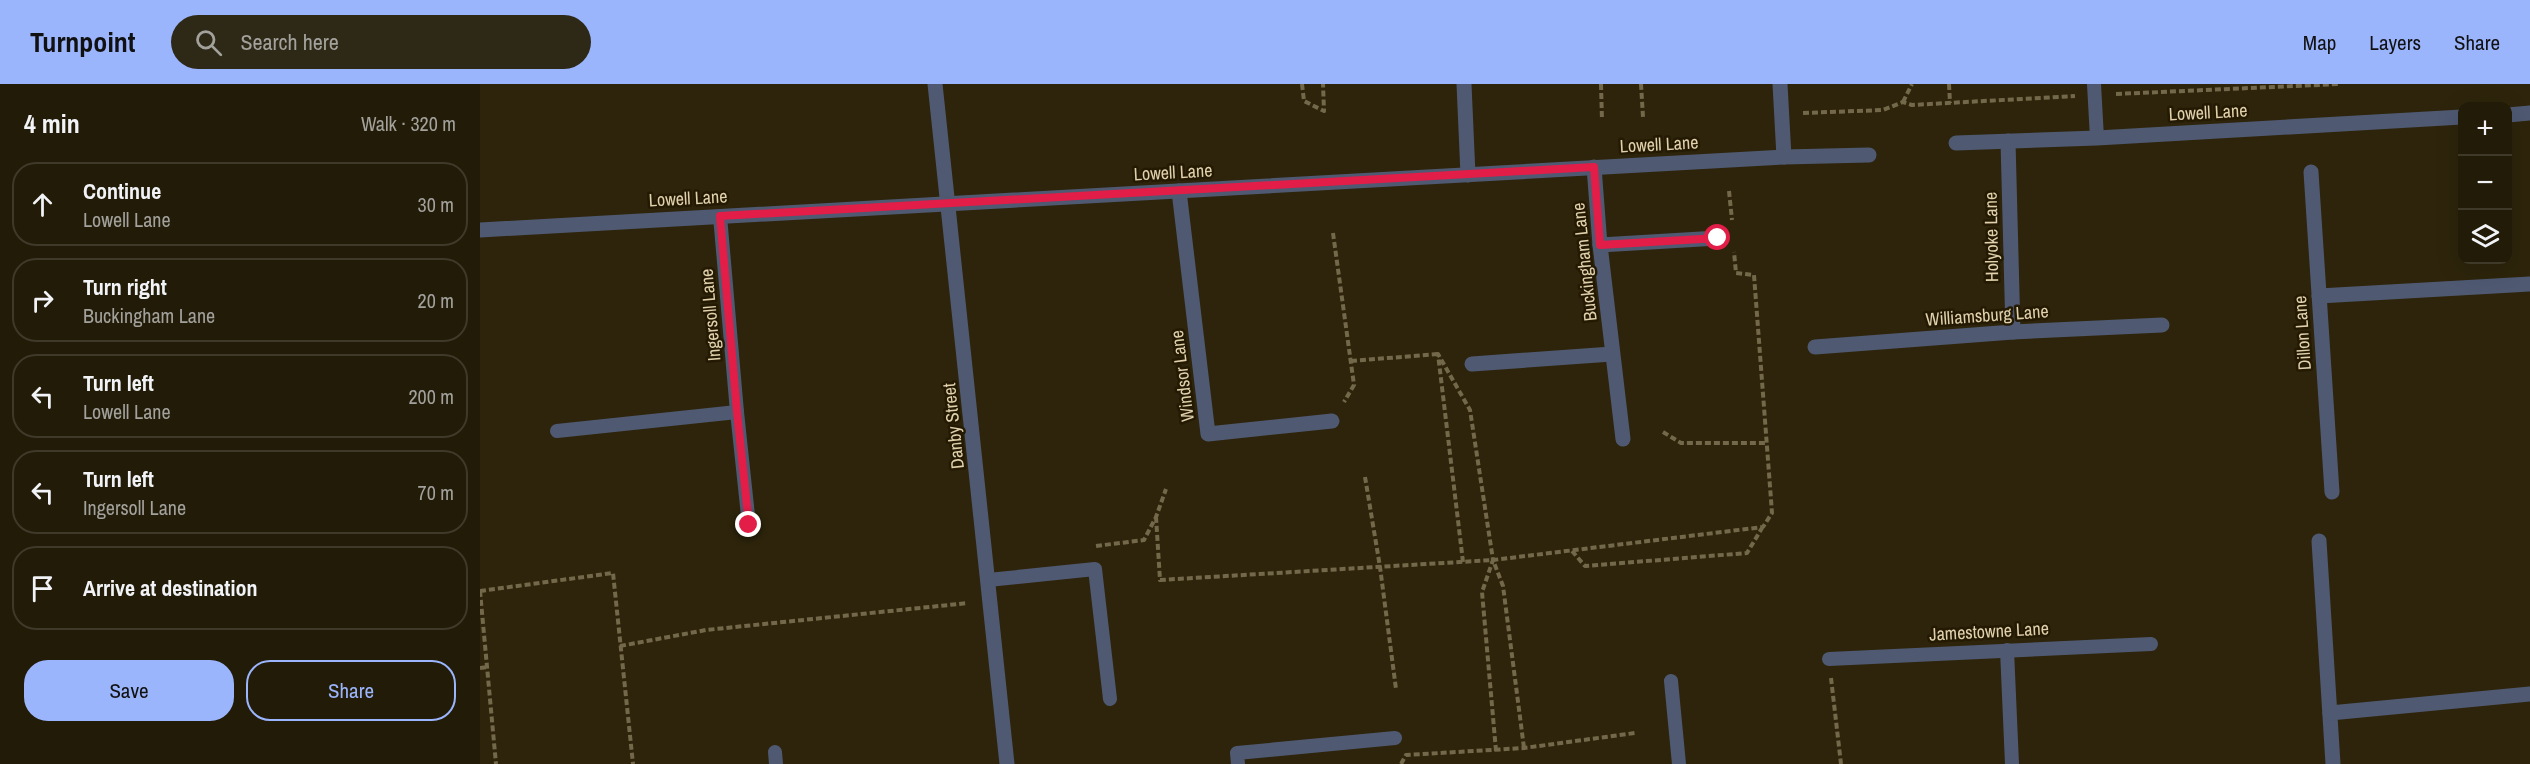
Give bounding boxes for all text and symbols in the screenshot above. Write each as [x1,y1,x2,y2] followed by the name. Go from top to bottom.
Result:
[171,15,591,69] search box
[30,23,135,61] text: Turnpoint
[192,26,225,59] icon: search
[240,27,339,57] text: Search here
[2303,28,2336,57] text: Map
[2369,28,2421,57] text: Layers
[2454,28,2500,57] text: Share
[2168,97,2248,127] street label: Lowell Lane
[2458,102,2512,264] map controls
[2458,102,2512,156] button: +
[24,106,80,141] text: 4 min
[361,110,456,137] text: Walk · 320 m
[1619,129,1699,159] street label: Lowell Lane
[2458,156,2512,210] button: −
[1133,157,1213,187] street label: Lowell Lane
[83,176,161,206] text: Continue
[648,183,728,213] street label: Lowell Lane
[26,188,59,221] icon: ahead
[418,191,454,218] text: 30 m
[1978,192,2004,282] street label: Holyoke Lane
[1565,202,1603,322] street label: Buckingham Lane
[83,206,171,233] text: Lowell Lane
[2458,210,2512,264] button: layers
[1704,224,1730,250] route start
[694,268,726,362] street label: Ingersoll Lane
[83,272,167,302] text: Turn right
[26,284,59,317] icon: right
[418,287,454,314] text: 20 m
[2287,295,2317,371] street label: Dillon Lane
[1925,298,2049,332] street label: Williamsburg Lane
[83,302,215,329] text: Buckingham Lane
[1164,329,1200,423] street label: Windsor Lane
[83,368,154,398] text: Turn left
[26,380,59,413] icon: left
[936,382,970,470] street label: Danby Street
[408,383,454,410] text: 200 m
[83,398,171,425] text: Lowell Lane
[83,464,154,494] text: Turn left
[26,476,59,509] icon: left
[418,479,454,506] text: 70 m
[83,494,186,521] text: Ingersoll Lane
[735,511,761,537] route end
[26,572,59,605] icon: arrive
[83,573,257,603] text: Arrive at destination
[1929,615,2049,647] street label: Jamestowne Lane
[24,660,234,721] button: Save
[246,660,456,721] button: Share

